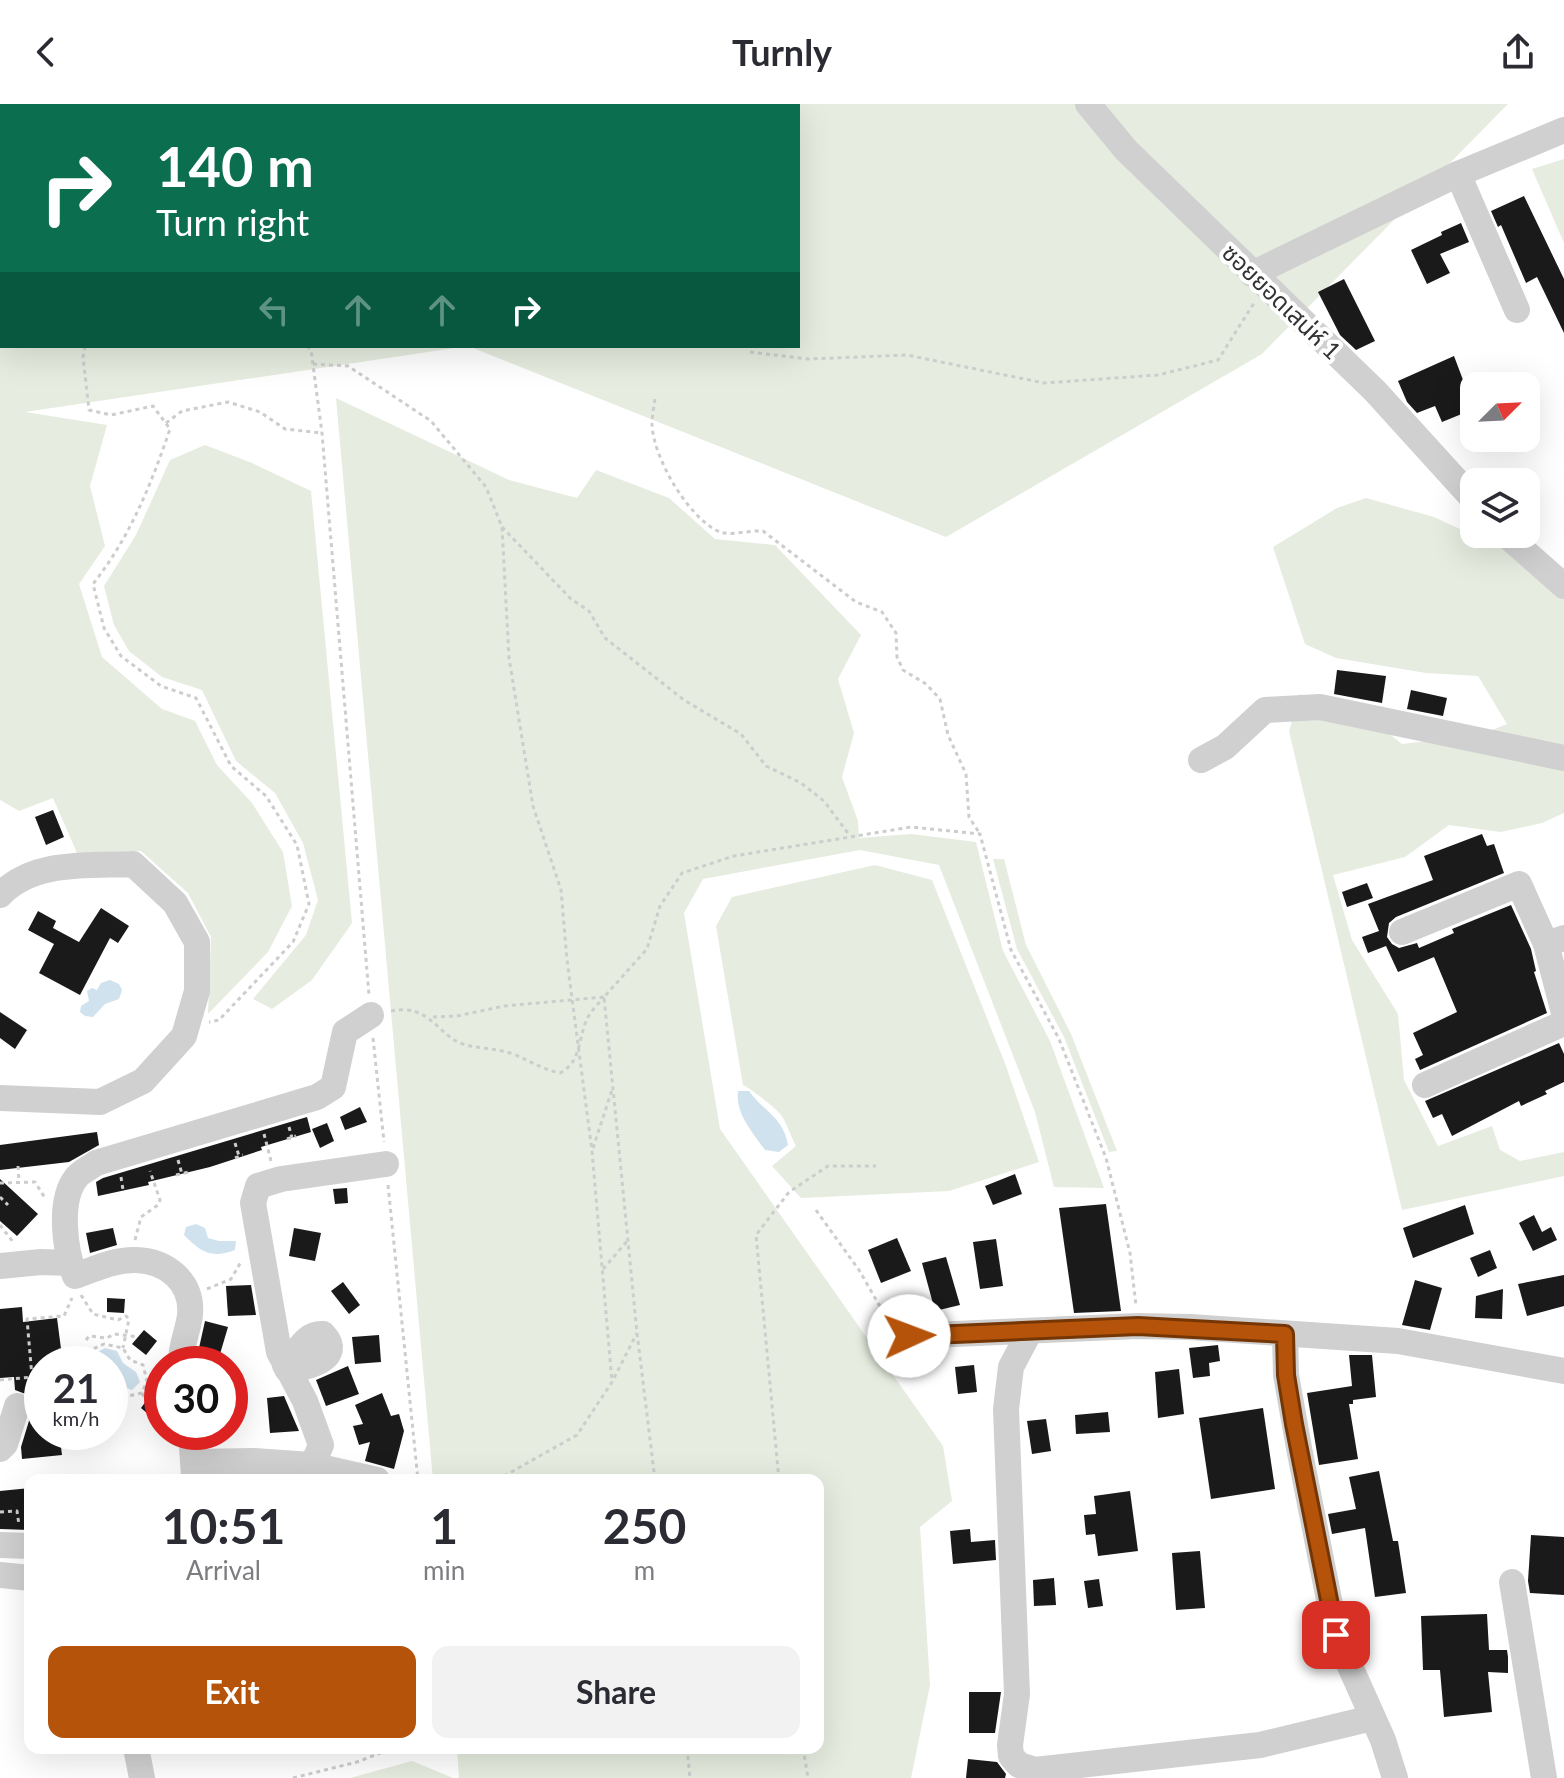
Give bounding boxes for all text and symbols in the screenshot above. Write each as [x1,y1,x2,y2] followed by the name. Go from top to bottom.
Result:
[24,30,68,74] icon: back
[732,30,832,74] text: Turnly
[1496,30,1540,74] icon: share
[156,132,314,199] text: 140 m
[24,136,128,240] icon: right
[156,200,309,244] text: Turn right
[1217,237,1347,365] street label: ซอยยอดเสน่ห์ 1
[252,288,296,332] icon: left
[336,288,380,332] icon: ahead
[420,288,464,332] icon: ahead
[504,288,548,332] icon: right
[1460,372,1540,452] north arrow
[1460,372,1540,548] map controls
[1460,468,1540,548] button: layers
[867,1294,951,1378] position arrow
[144,1346,248,1450] speed limit sign: 30
[53,1364,99,1412] text: 21
[53,1406,99,1430] text: km/h
[162,1497,285,1554] text: 10:51
[430,1497,458,1554] text: 1
[603,1497,686,1554] text: 250
[186,1554,261,1586] text: Arrival
[423,1554,465,1586] text: min
[634,1554,655,1586] text: m
[1302,1601,1370,1669] pin
[1314,1613,1358,1657] icon: arrive
[48,1646,416,1738] button: Exit
[432,1646,800,1738] button: Share

